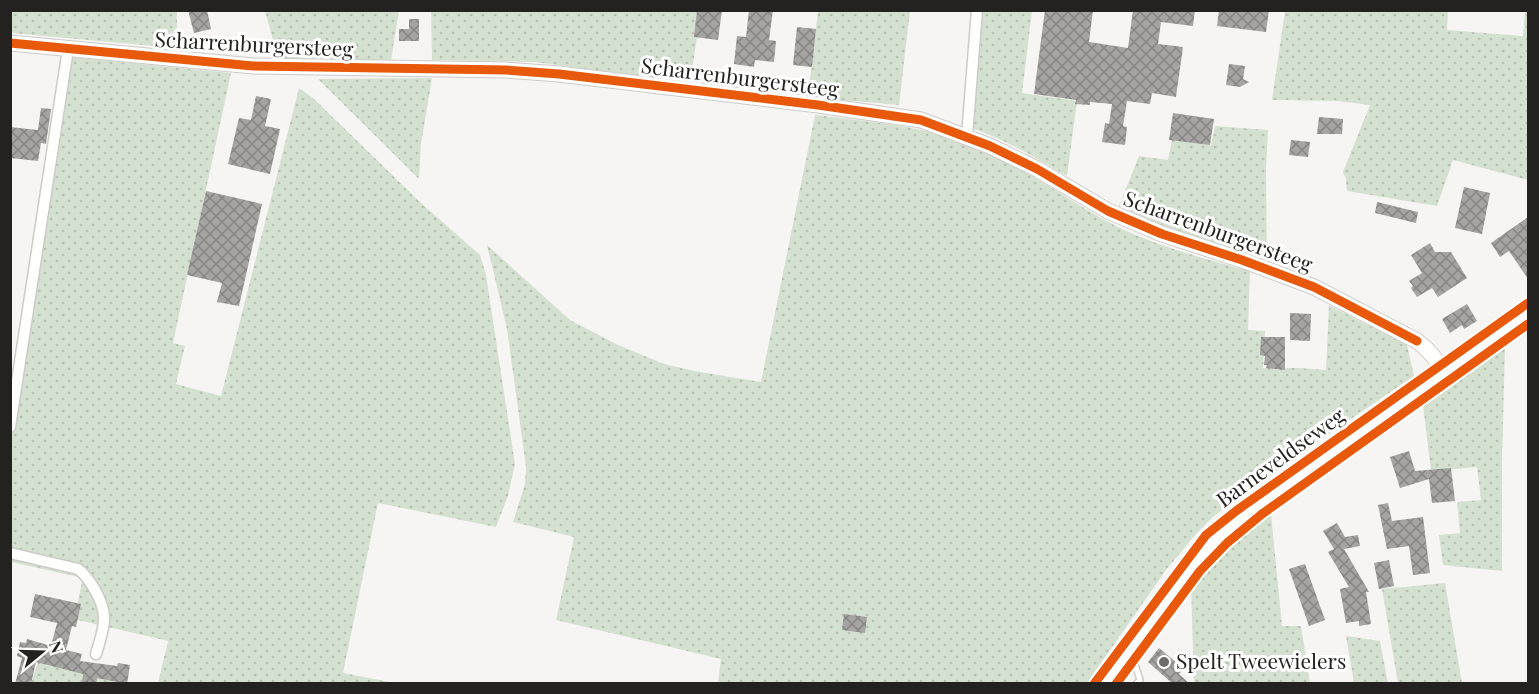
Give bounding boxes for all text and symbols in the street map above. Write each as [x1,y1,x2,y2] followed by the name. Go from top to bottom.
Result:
[154,24,354,62] street label: Scharrenburgersteeg
[640,50,841,102] street label: Scharrenburgersteeg
[1120,183,1317,277] street label: Scharrenburgersteeg
[1210,400,1350,512] street label: Barneveldseweg
[12,622,72,682] north arrow
[45,638,69,656] text: N
[1176,646,1346,674] place label: Spelt Tweewielers
[1157,655,1171,669] marker: Spelt Tweewielers

